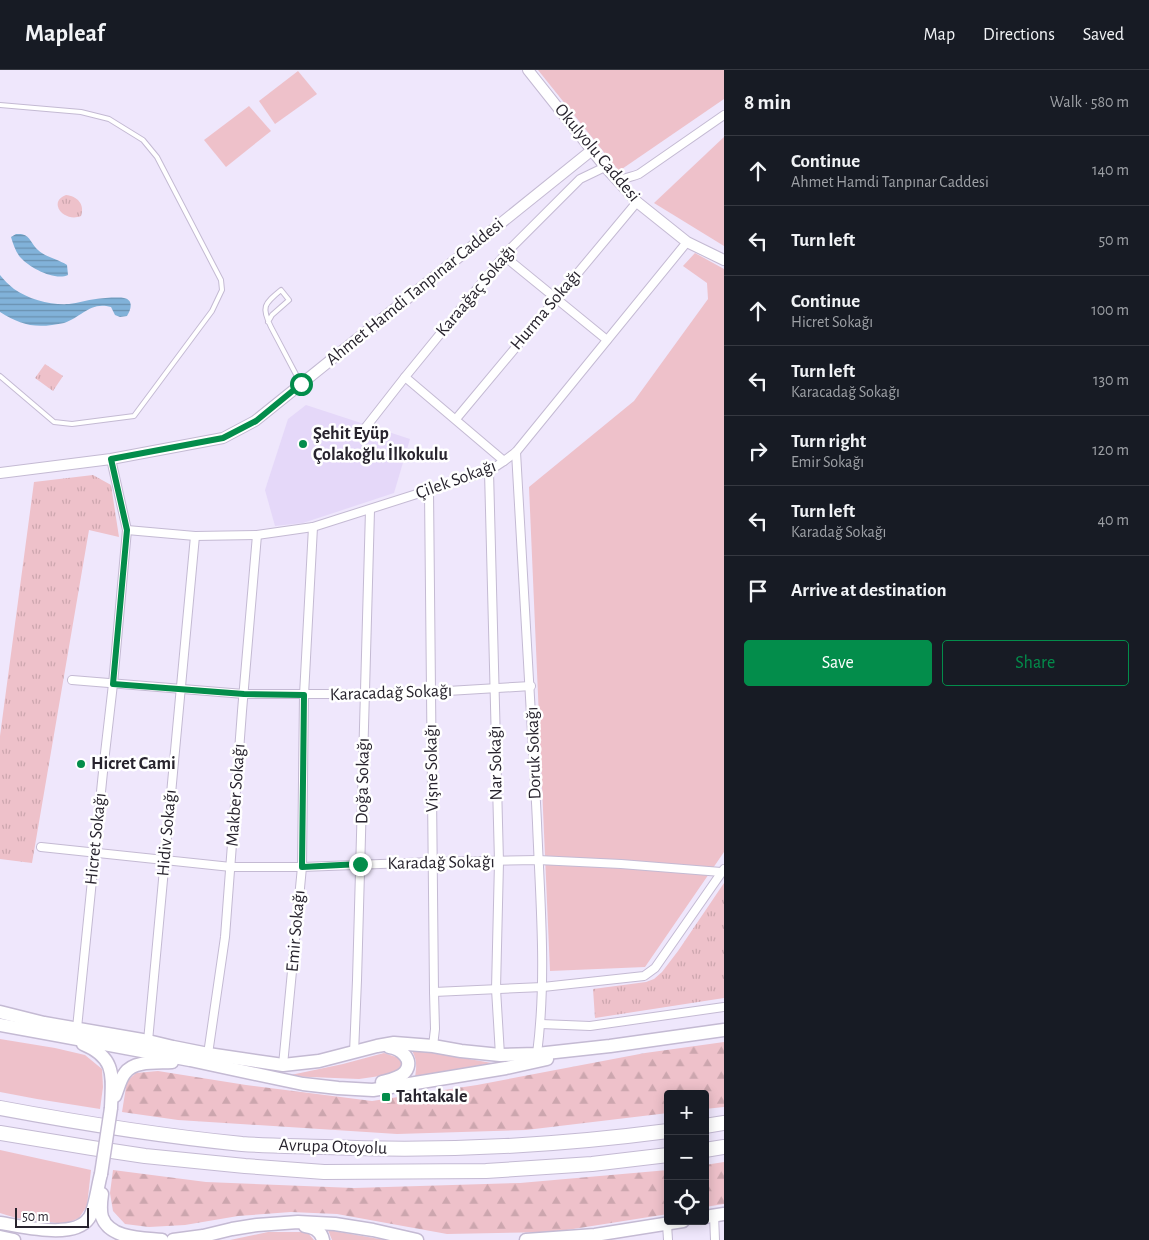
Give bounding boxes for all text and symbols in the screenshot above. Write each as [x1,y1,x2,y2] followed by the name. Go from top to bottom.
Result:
[25,22,105,46] text: Mapleaf
[924,26,955,44] text: Map
[983,26,1055,44] text: Directions
[1083,26,1124,44] text: Saved
[744,92,791,113] text: 8 min
[1050,94,1129,110] text: Walk · 580 m
[551,101,643,205] street label: Okulyolu Caddesi
[791,152,860,171] text: Continue
[744,157,772,185] icon: ahead
[1092,162,1129,178] text: 140 m
[791,174,989,190] text: Ahmet Hamdi Tanpınar Caddesi
[323,215,507,369] street label: Ahmet Hamdi Tanpınar Caddesi
[744,227,772,255] icon: left
[791,231,855,250] text: Turn left
[1098,232,1129,248] text: 50 m
[433,242,519,340] street label: Karaağaç Sokağı
[507,266,585,354] street label: Hurma Sokağı
[791,292,860,311] text: Continue
[744,297,772,325] icon: ahead
[1091,302,1129,318] text: 100 m
[791,314,873,330] text: Hicret Sokağı
[791,362,855,381] text: Turn left
[744,367,772,395] icon: left
[1093,372,1129,388] text: 130 m
[290,373,313,396] route start
[791,384,900,400] text: Karacadağ Sokağı
[313,425,449,464] place label: Şehit Eyüp Çolakoğlu İlkokulu
[791,432,866,451] text: Turn right
[744,437,772,465] icon: right
[297,438,309,450] marker: Şehit Eyüp Çolakoğlu İlkokulu
[1092,442,1129,458] text: 120 m
[791,454,864,470] text: Emir Sokağı
[413,457,499,503] street label: Çilek Sokağı
[791,502,855,521] text: Turn left
[744,507,772,535] icon: left
[1097,512,1129,528] text: 40 m
[791,524,886,540] text: Karadağ Sokağı
[744,577,772,605] icon: arrive
[791,581,947,600] text: Arrive at destination
[744,640,932,686] button: Save
[942,640,1129,686] button: Share
[330,682,452,704] street label: Karacadağ Sokağı
[523,706,545,800] street label: Doruk Sokağı
[422,724,442,812] street label: Vişne Sokağı
[486,725,506,801] street label: Nar Sokağı
[353,738,373,824] street label: Doğa Sokağı
[223,743,249,847] street label: Makber Sokağı
[91,755,176,773] place label: Hicret Cami
[75,758,87,770] marker: Hicret Cami
[154,789,180,877] street label: Hidiv Sokağı
[82,792,110,886] street label: Hicret Sokağı
[349,853,372,876] route end
[387,853,495,873] street label: Karadağ Sokağı
[283,889,309,973] street label: Emir Sokağı
[396,1088,467,1106] place label: Tahtakale
[664,1090,709,1225] map controls
[664,1090,709,1135] button: +
[380,1091,392,1103] marker: Tahtakale
[664,1135,709,1180] button: −
[278,1136,388,1158] street label: Avrupa Otoyolu
[664,1180,709,1225] button: locate
[15,1205,89,1228] scale bar
[22,1210,49,1224] text: 50 m

